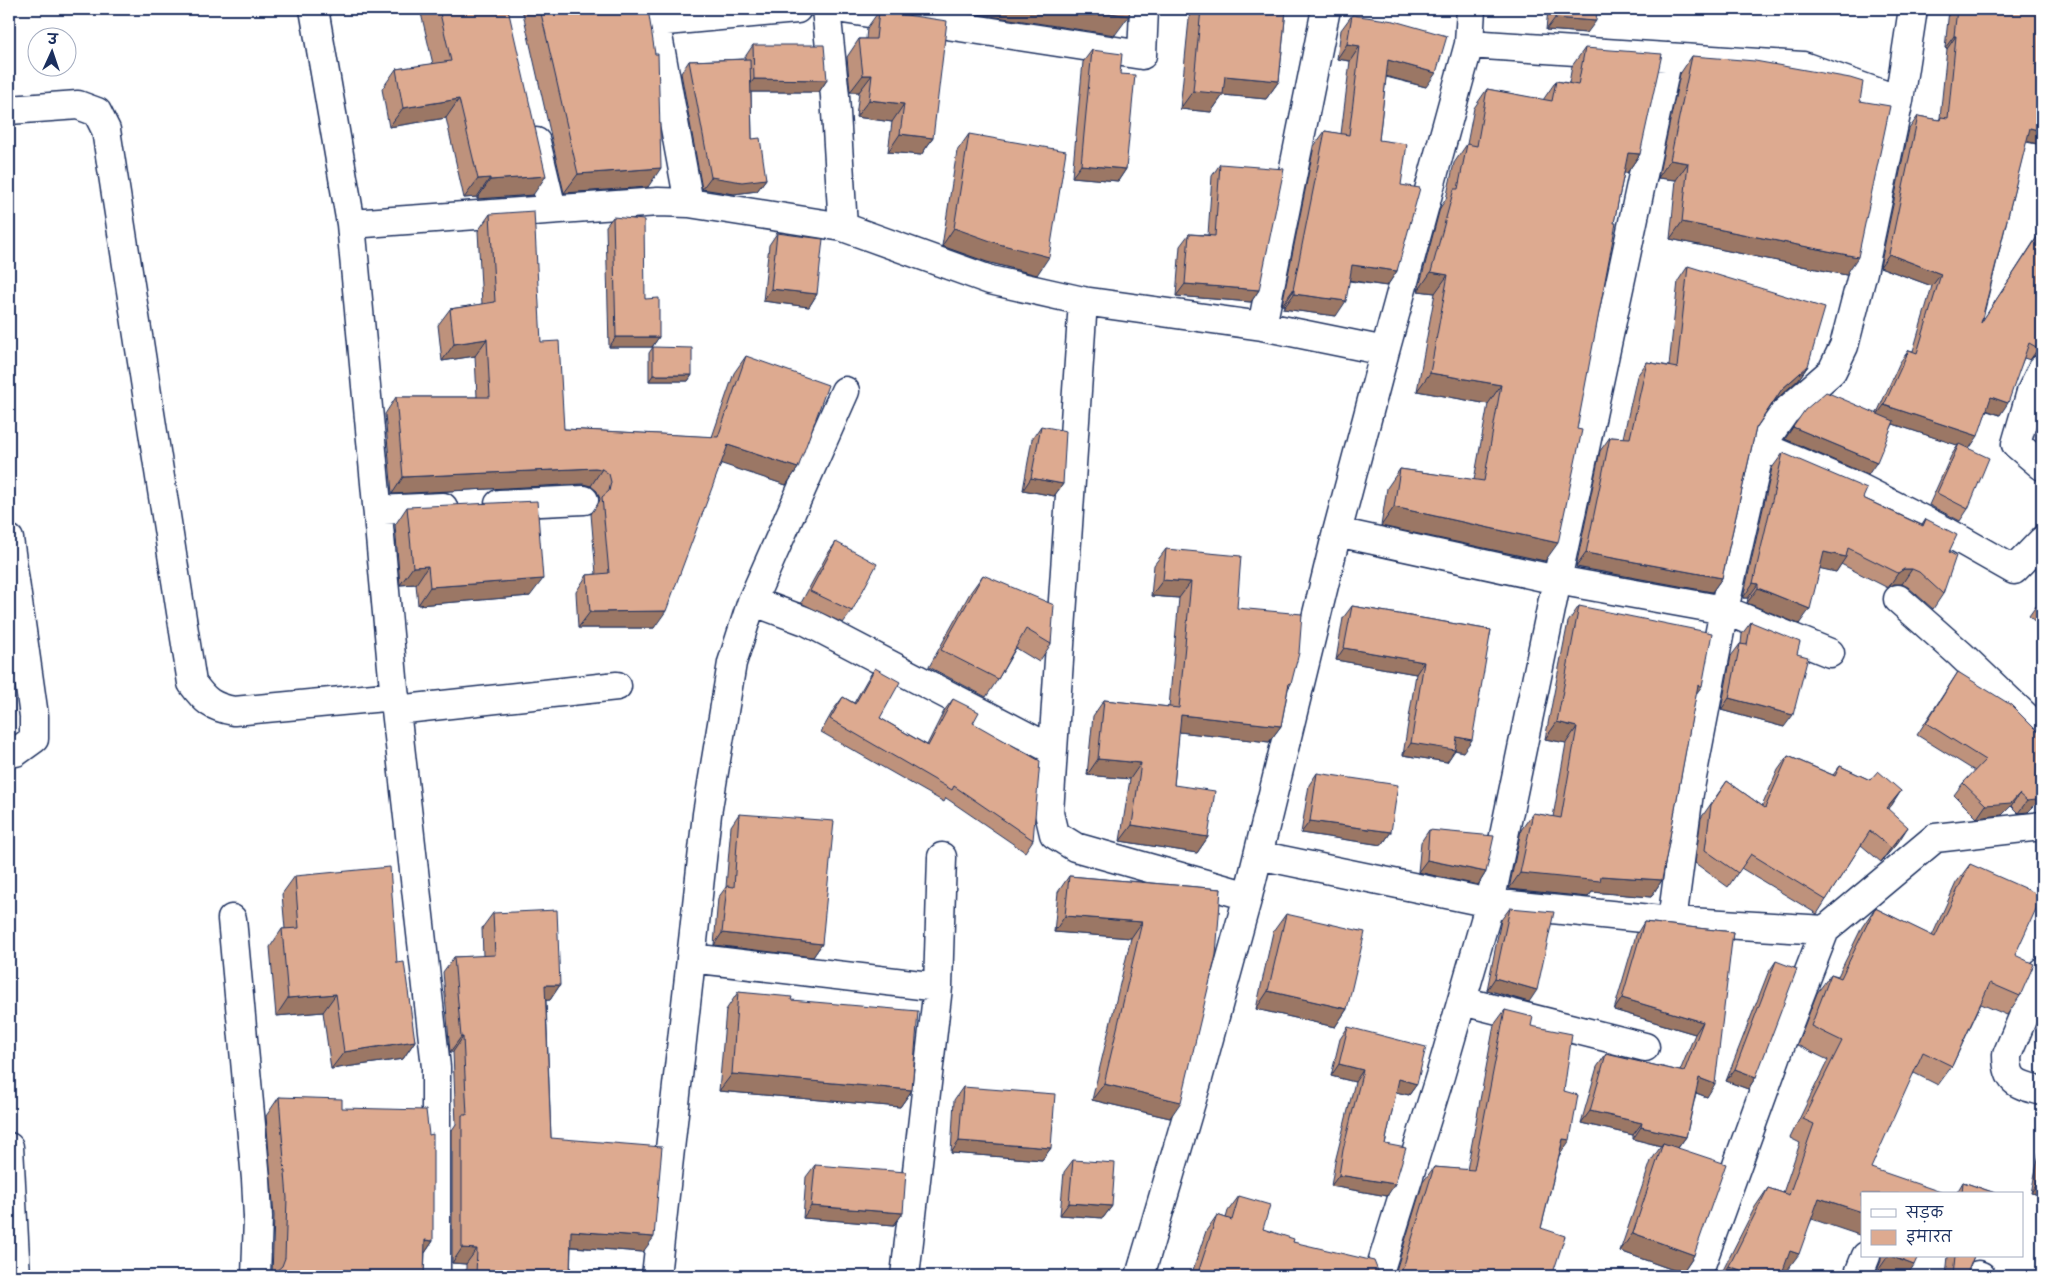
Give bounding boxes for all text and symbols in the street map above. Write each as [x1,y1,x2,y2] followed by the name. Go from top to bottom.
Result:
[28,28,78,78] north arrow
[46,31,59,49] text: उ
[1861,1192,2024,1258] legend
[1905,1204,1944,1224] text: सड़क
[1906,1228,1953,1248] text: इमारत

